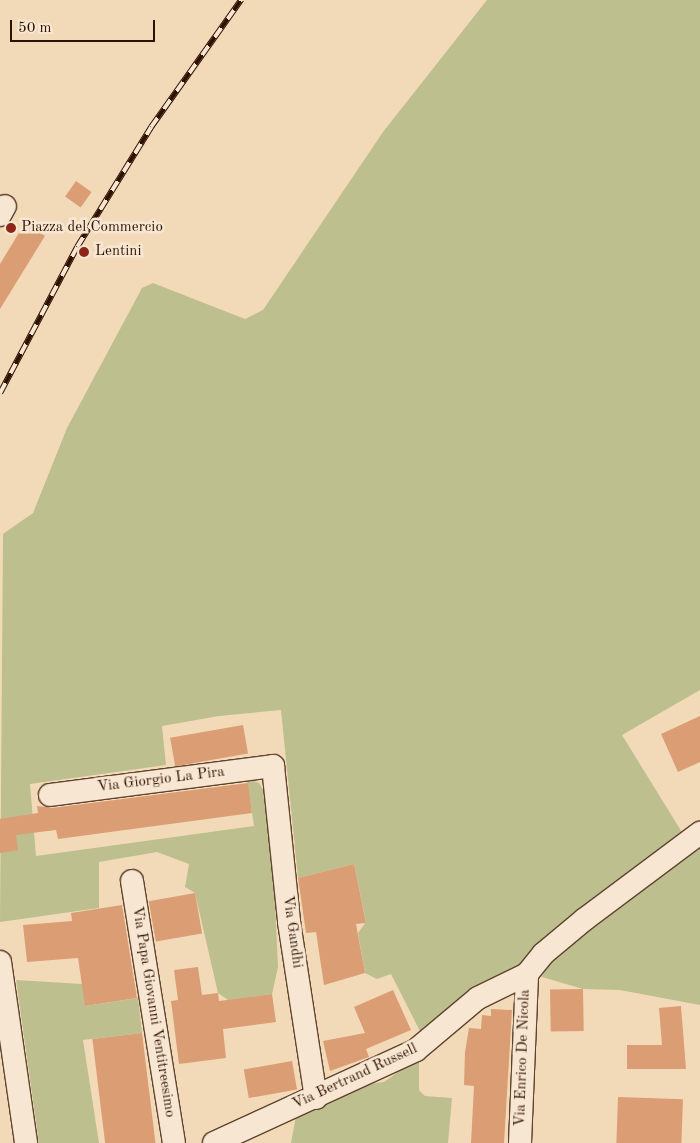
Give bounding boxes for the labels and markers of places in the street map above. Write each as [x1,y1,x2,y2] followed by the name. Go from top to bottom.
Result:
[21,219,163,237] place label: Piazza del Commercio
[5,222,17,234] marker: Piazza del Commercio
[95,243,141,261] place label: Lentini
[77,245,91,259] marker: Lentini

